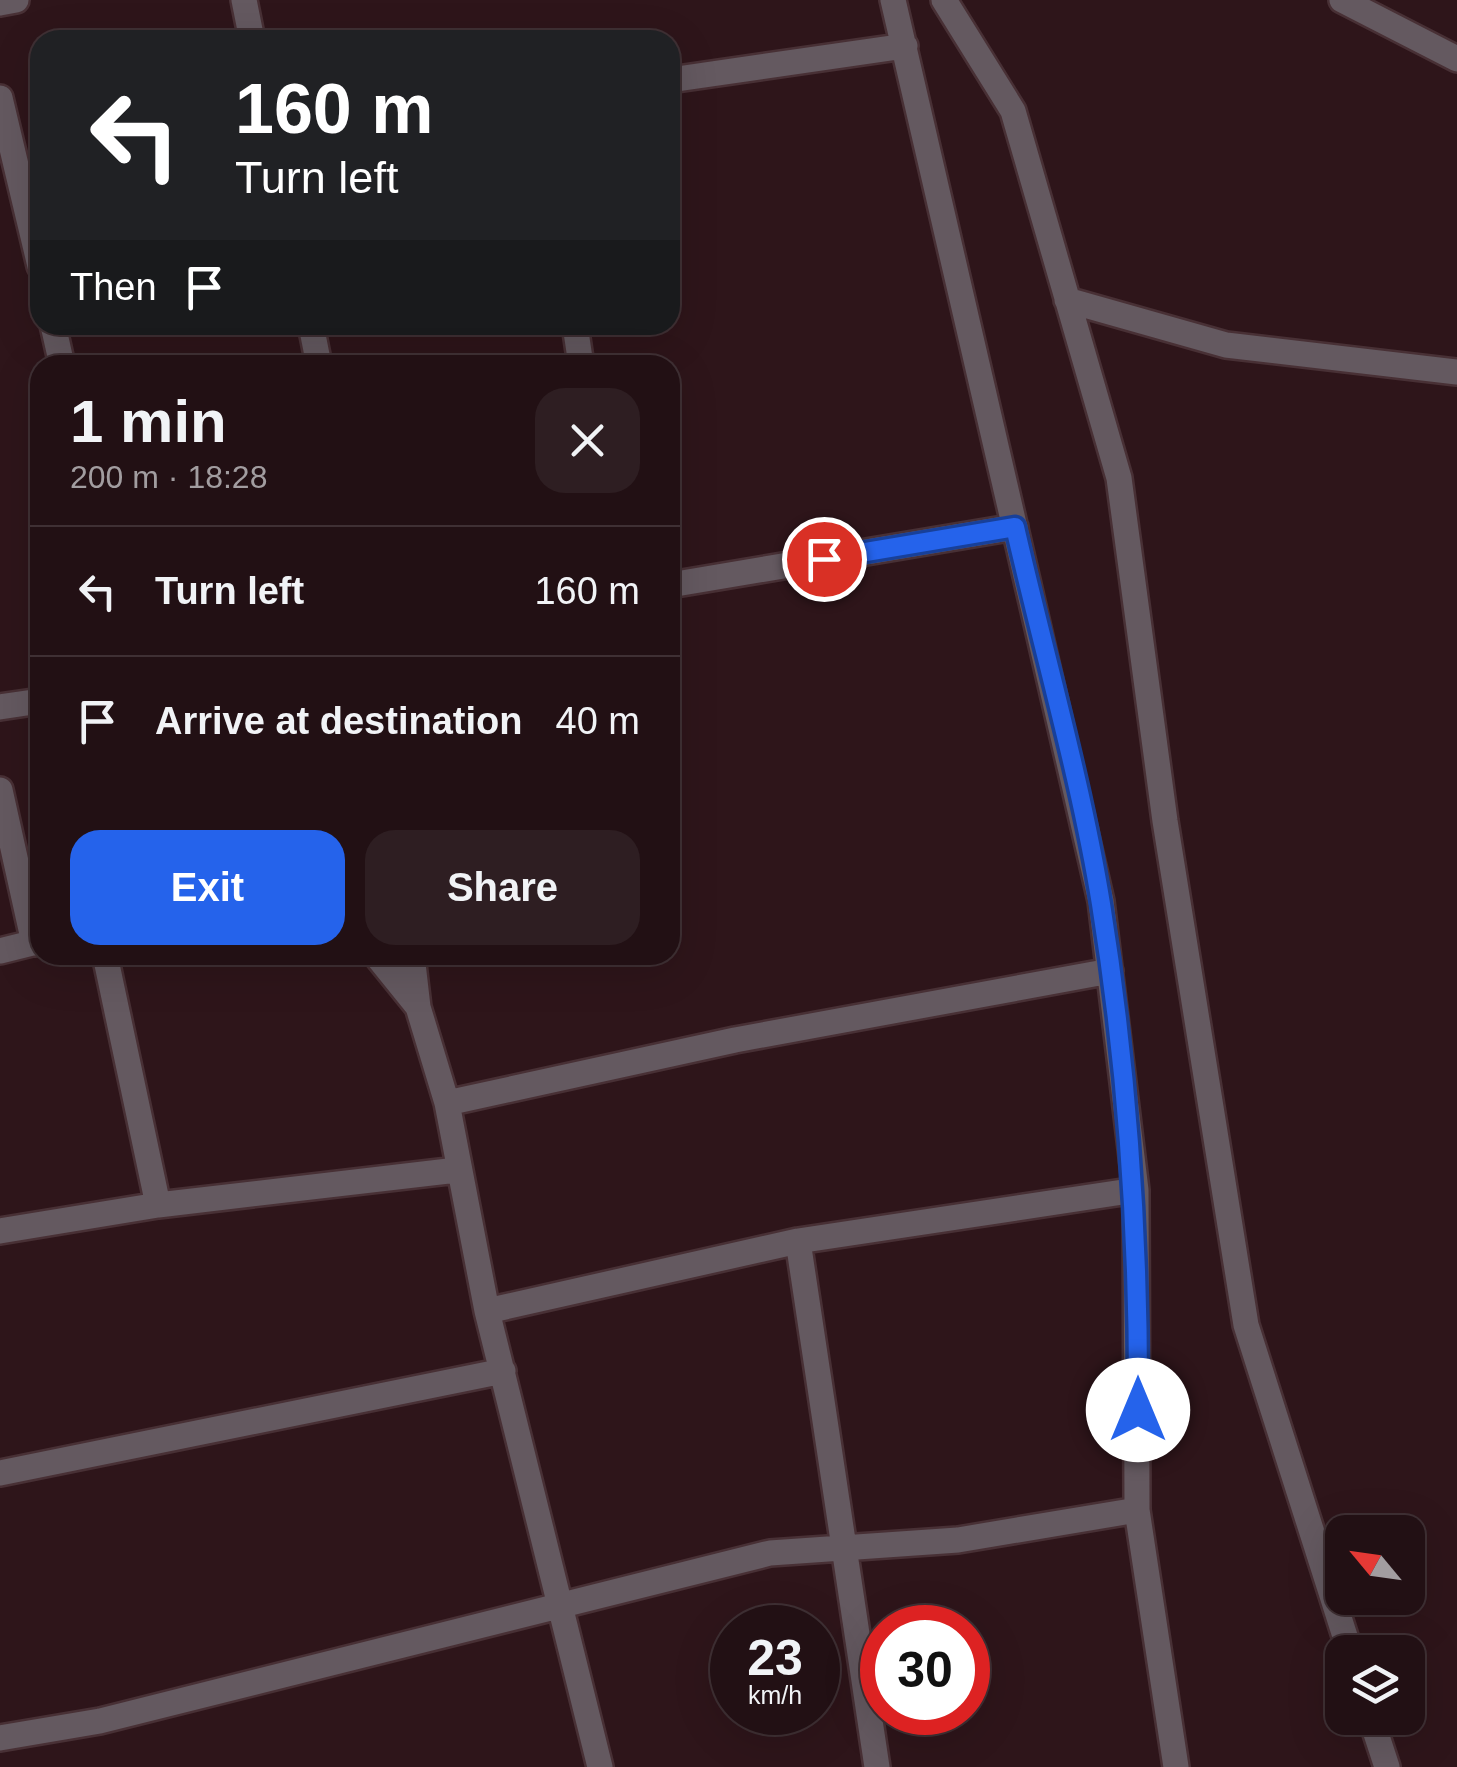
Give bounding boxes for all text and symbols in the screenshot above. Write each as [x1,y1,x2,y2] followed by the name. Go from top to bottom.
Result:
[70,70,200,200] icon: left
[235,70,433,148] text: 160 m
[235,152,398,203] text: Turn left
[177,260,232,315] icon: arrive
[70,266,157,308] text: Then
[70,388,227,455] text: 1 min
[535,388,640,493] button: close
[70,459,267,495] text: 200 m · 18:28
[782,517,867,602] pin
[797,532,852,587] icon: arrive
[70,564,125,619] icon: left
[155,570,304,612] text: Turn left
[534,570,640,612] text: 160 m
[70,694,125,749] icon: arrive
[155,700,522,742] text: Arrive at destination
[556,700,640,742] text: 40 m
[70,830,345,945] button: Exit
[365,830,640,945] button: Share
[1086,1358,1190,1462] position arrow
[1325,1515,1425,1615] north arrow
[1325,1515,1425,1735] map controls
[860,1605,990,1735] speed limit sign: 30
[747,1630,803,1686] text: 23
[1325,1635,1425,1735] button: layers
[748,1681,802,1709] text: km/h

